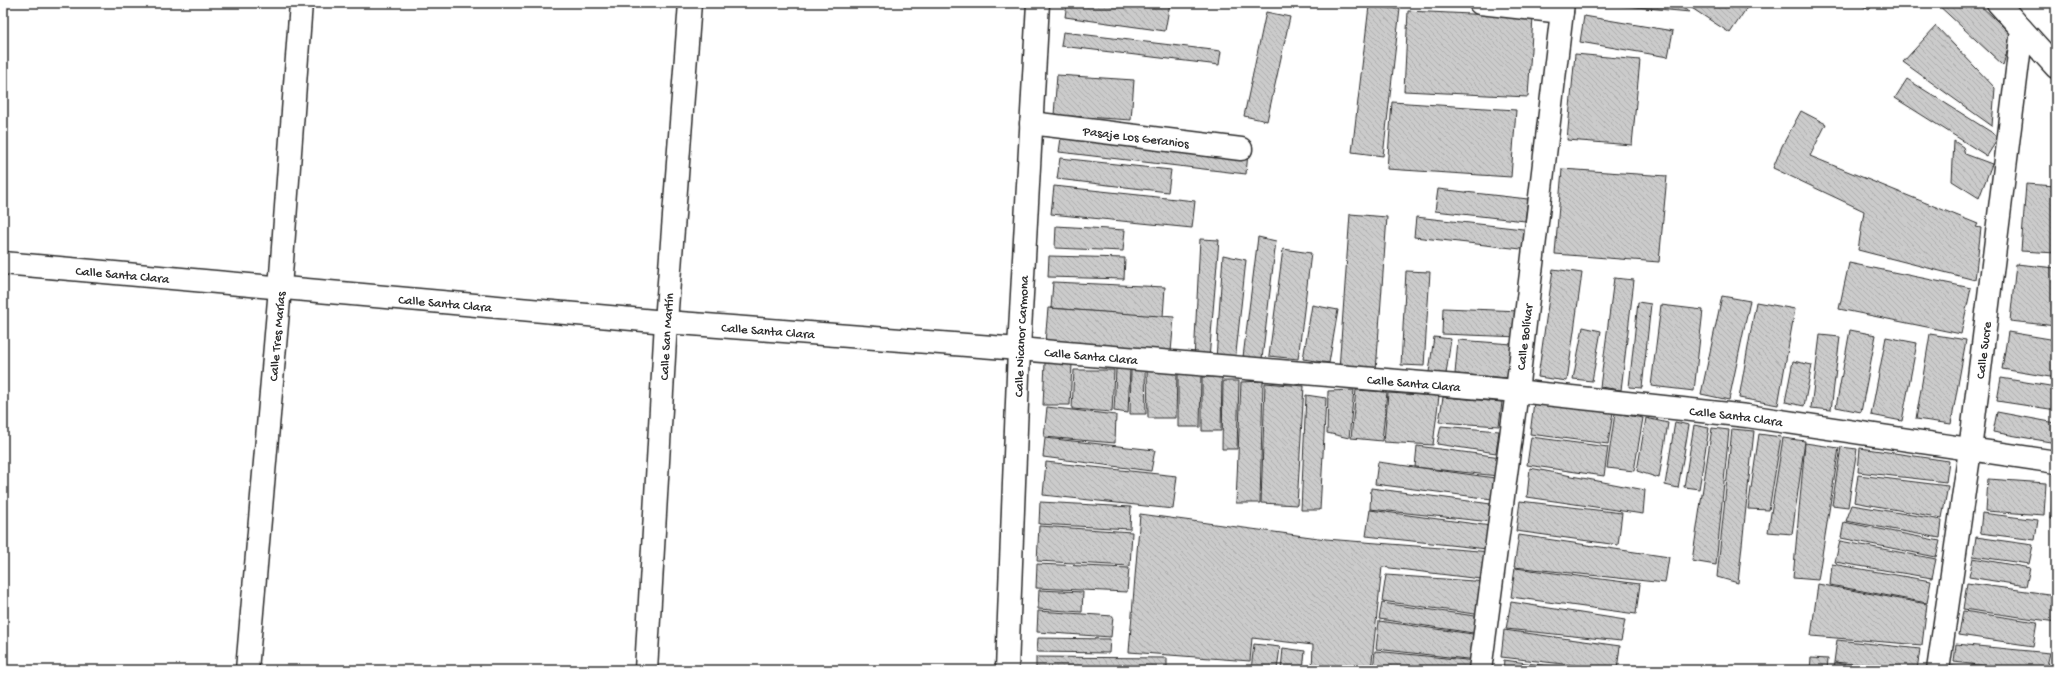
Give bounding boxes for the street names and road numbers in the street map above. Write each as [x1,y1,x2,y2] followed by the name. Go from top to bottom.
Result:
[1081,124,1191,153] street label: Pasaje Los Geranios
[75,264,170,288] street label: Calle Santa Clara
[1012,274,1033,397] street label: Calle Nicanor Carmona
[267,290,290,382] street label: Calle Tres Marías
[658,292,678,381] street label: Calle San Martín
[398,293,493,317] street label: Calle Santa Clara
[1515,302,1537,371] street label: Calle Bolívar
[721,321,816,343] street label: Calle Santa Clara
[1974,321,1996,380] street label: Calle Sucre
[1043,346,1139,369] street label: Calle Santa Clara
[1366,373,1462,396] street label: Calle Santa Clara
[1689,405,1784,431] street label: Calle Santa Clara

